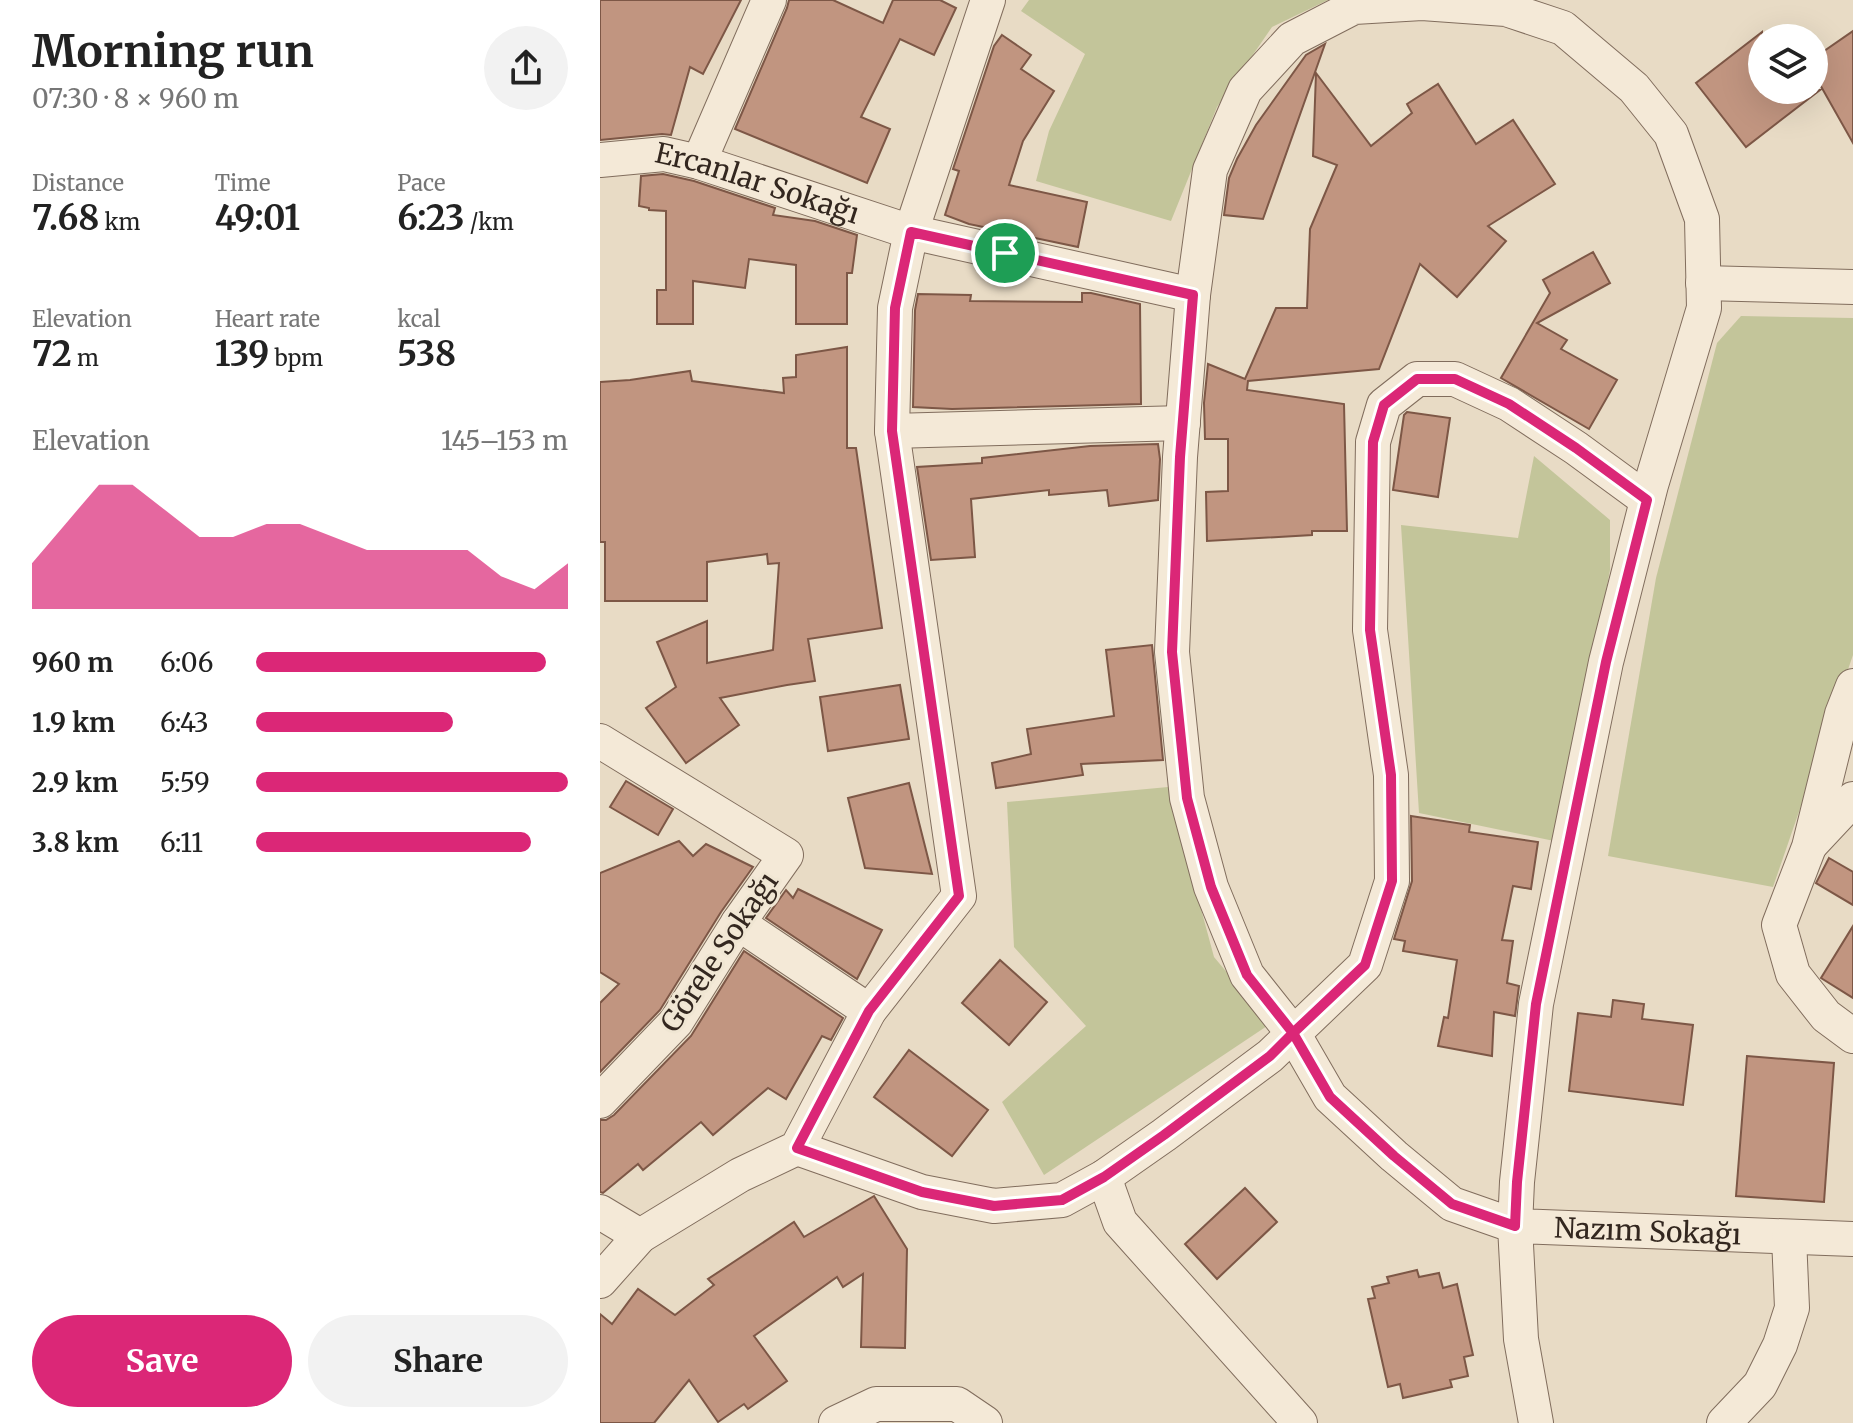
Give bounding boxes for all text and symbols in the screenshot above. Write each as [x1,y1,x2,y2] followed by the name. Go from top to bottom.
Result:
[32,24,314,79] text: Morning run
[1748,24,1828,104] map controls
[1748,24,1828,104] button: layers
[484,26,568,110] button: share
[32,82,239,115] text: 07:30 · 8 × 960 m
[652,135,864,232] street label: Ercanlar Sokağı
[32,169,124,197] text: Distance
[215,169,270,197] text: Time
[397,169,445,197] text: Pace
[32,197,99,239] text: 7.68
[215,197,300,239] text: 49:01
[397,197,464,239] text: 6:23
[99,208,140,236] text: km
[464,208,514,236] text: /km
[971,219,1039,287] pin
[983,231,1027,275] icon: arrive
[32,305,132,333] text: Elevation
[215,305,320,333] text: Heart rate
[397,305,441,333] text: kcal
[32,333,72,375] text: 72
[215,333,269,375] text: 139
[397,333,456,375] text: 538
[72,344,99,372] text: m
[269,344,323,372] text: bpm
[32,424,150,457] text: Elevation
[441,424,568,457] text: 145–153 m
[32,646,113,679] text: 960 m
[160,646,213,679] text: 6:06
[32,706,115,739] text: 1.9 km
[160,706,209,739] text: 6:43
[32,766,118,799] text: 2.9 km
[160,766,210,799] text: 5:59
[32,826,119,859] text: 3.8 km
[160,826,203,859] text: 6:11
[652,865,786,1039] street label: Görele Sokağı
[1553,1210,1742,1253] street label: Nazım Sokağı
[32,1315,292,1407] button: Save
[308,1315,568,1407] button: Share

